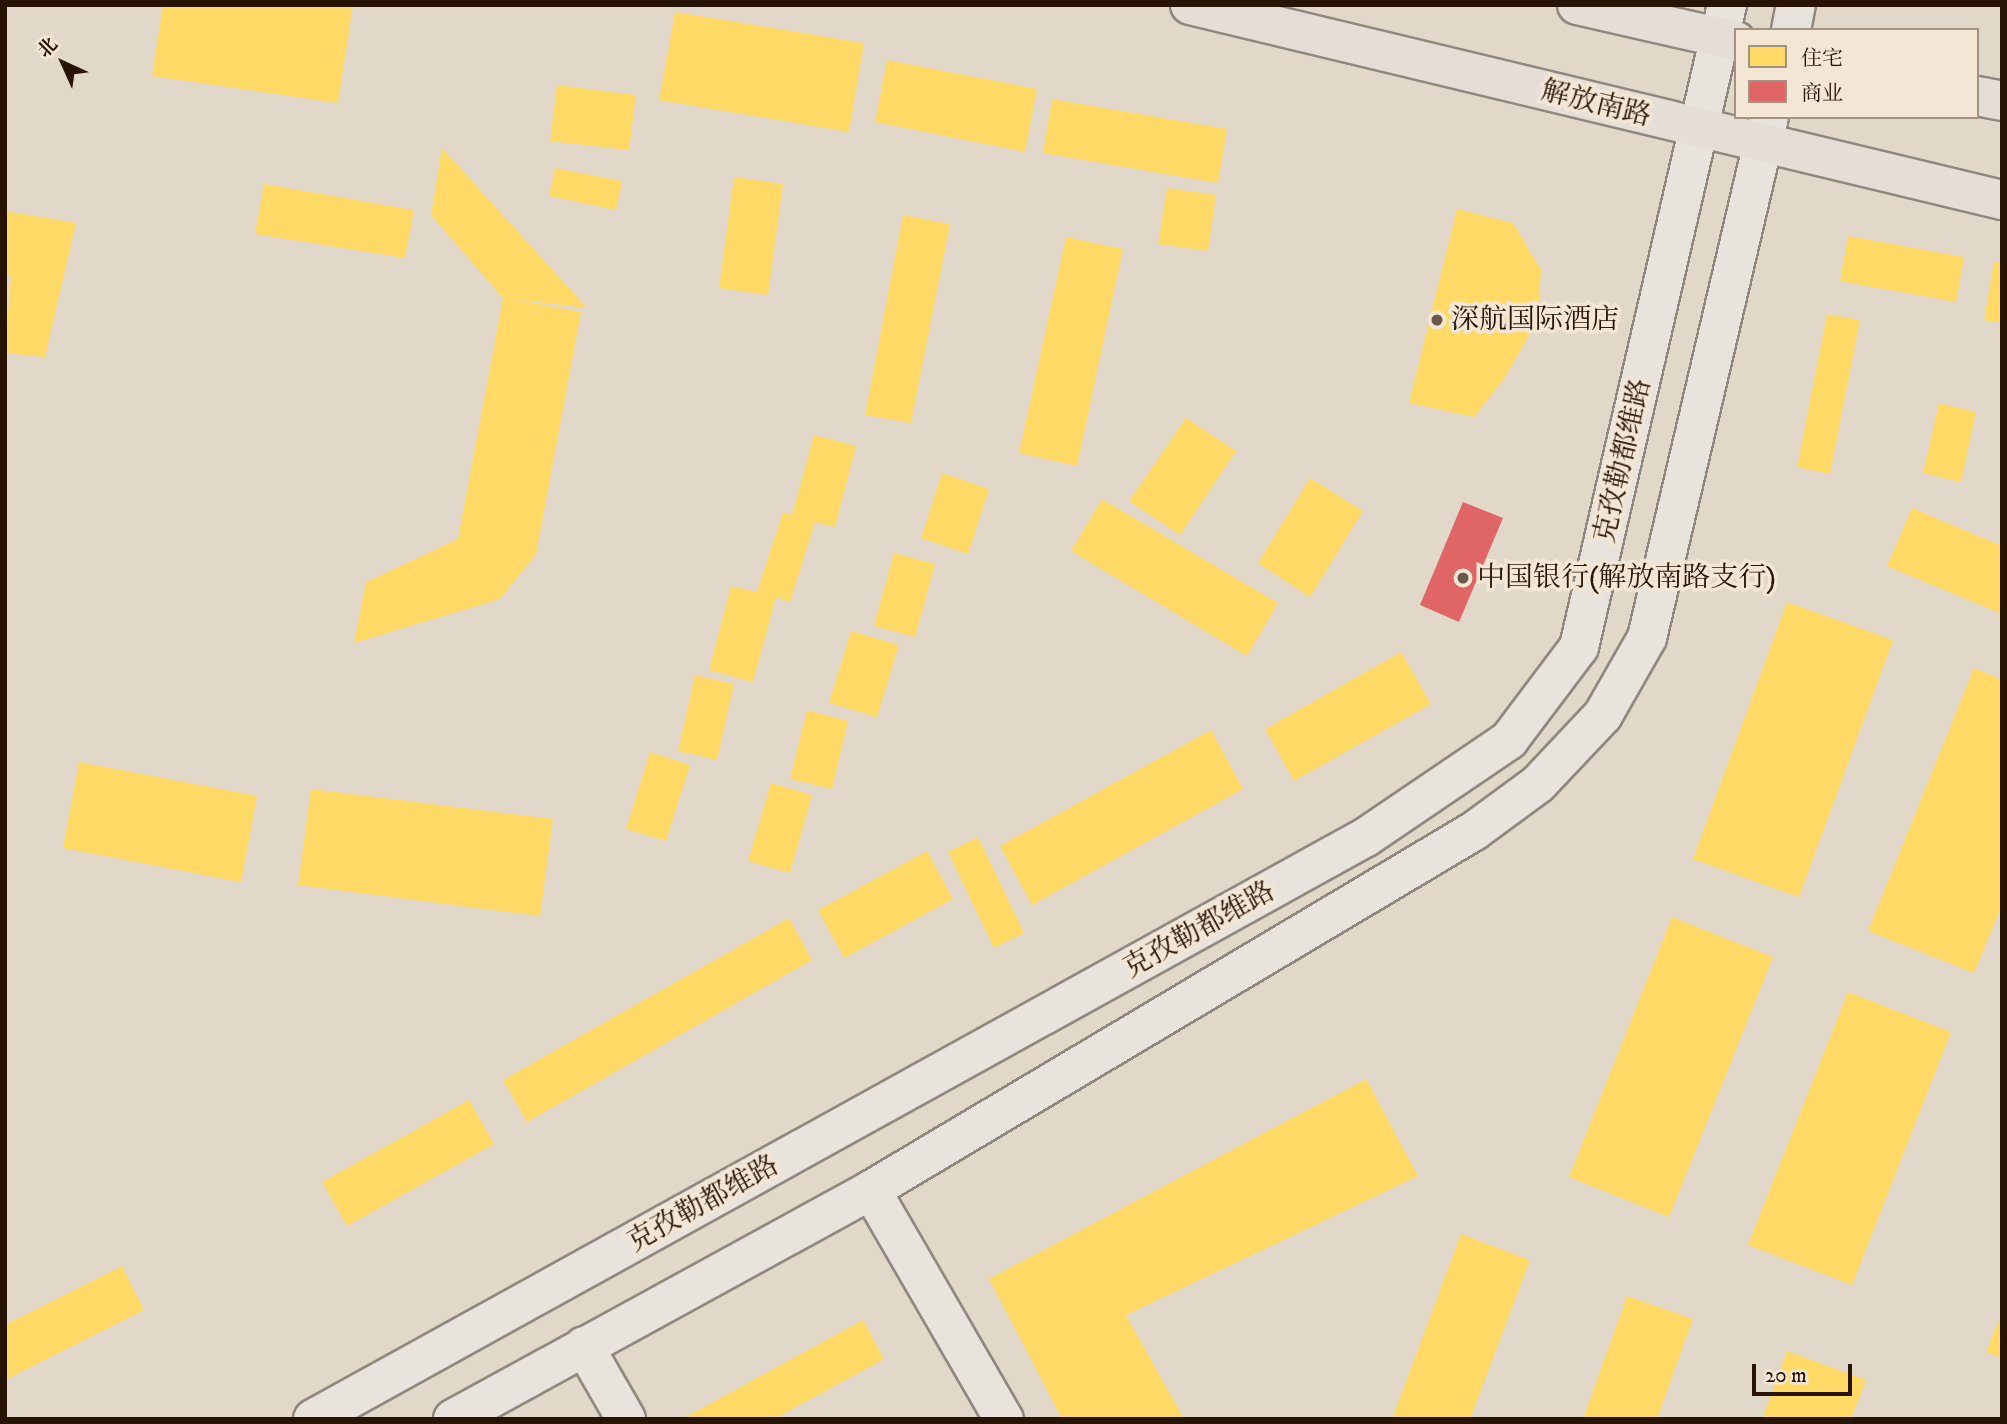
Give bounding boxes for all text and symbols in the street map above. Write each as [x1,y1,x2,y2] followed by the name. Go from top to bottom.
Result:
[28,28,98,98] north arrow
[1734,28,1979,119] legend
[33,33,63,63] text: 北
[1801,46,1843,72] text: 住宅
[1538,74,1654,134] street label: 解放南路
[1801,81,1843,107] text: 商业
[1451,303,1619,337] place label: 深航国际酒店
[1429,312,1445,328] marker: 深航国际酒店
[1588,375,1658,547] street label: 克孜勒都维路
[1477,561,1776,595] place label: 中国银行(解放南路支行)
[1455,570,1471,586] marker: 中国银行(解放南路支行)
[1117,875,1281,985] street label: 克孜勒都维路
[621,1149,785,1259] street label: 克孜勒都维路
[1755,1350,1855,1394] scale bar
[1765,1363,1807,1389] text: 20 m

